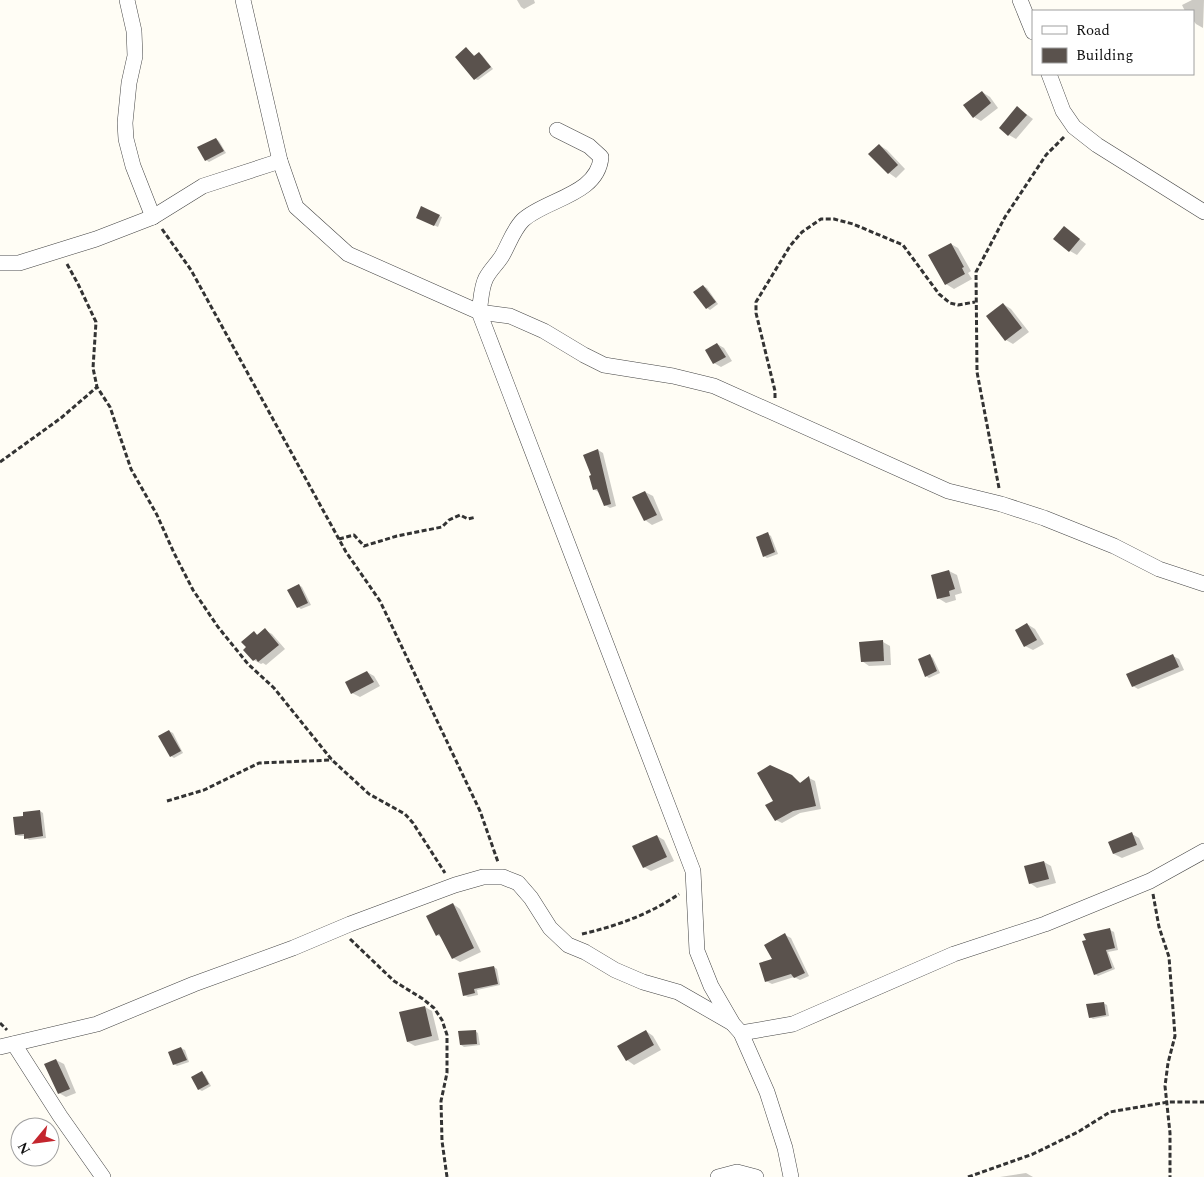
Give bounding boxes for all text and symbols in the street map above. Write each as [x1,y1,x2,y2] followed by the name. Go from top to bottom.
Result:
[1032,10,1194,75] legend
[1076,19,1110,42] text: Road
[1076,44,1133,67] text: Building
[10,1117,60,1167] north arrow
[12,1138,36,1158] text: N

